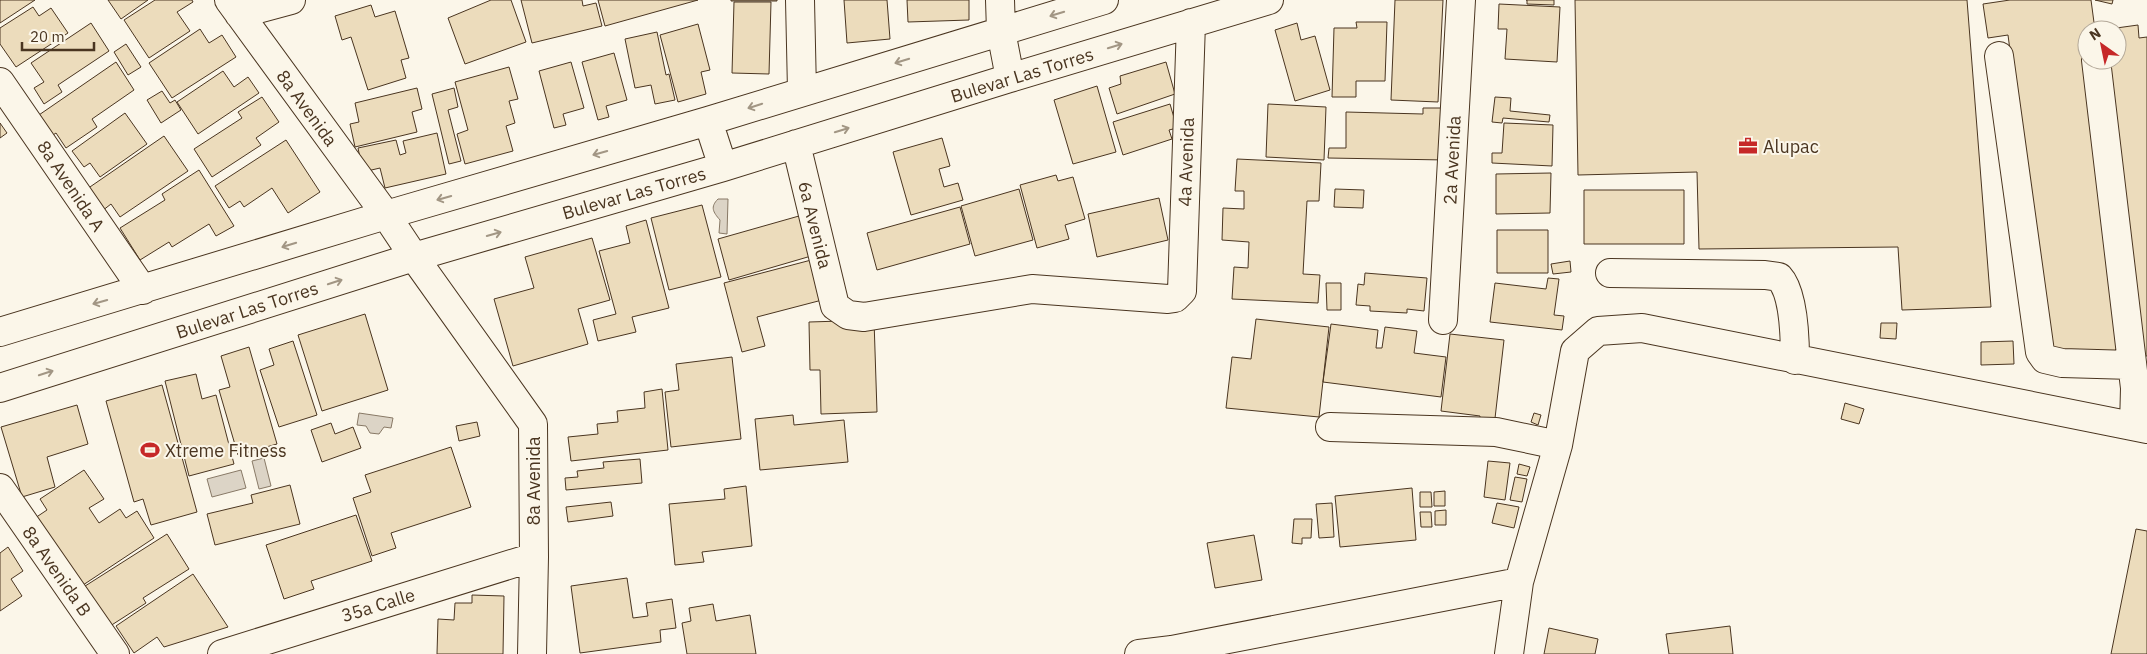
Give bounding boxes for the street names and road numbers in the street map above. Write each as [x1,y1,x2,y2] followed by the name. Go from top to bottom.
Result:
[948,42,1096,108] street label: Bulevar Las Torres
[271,65,343,151] street label: 8a Avenida
[1438,114,1466,205] street label: 2a Avenida
[1173,117,1199,207] street label: 4a Avenida
[32,136,110,236] street label: 8a Avenida A
[560,161,708,225] street label: Bulevar Las Torres
[793,179,837,271] street label: 6a Avenida
[173,276,321,344] street label: Bulevar Las Torres
[522,436,545,526] street label: 8a Avenida
[17,521,97,621] street label: 8a Avenida B
[338,583,418,627] street label: 35a Calle

